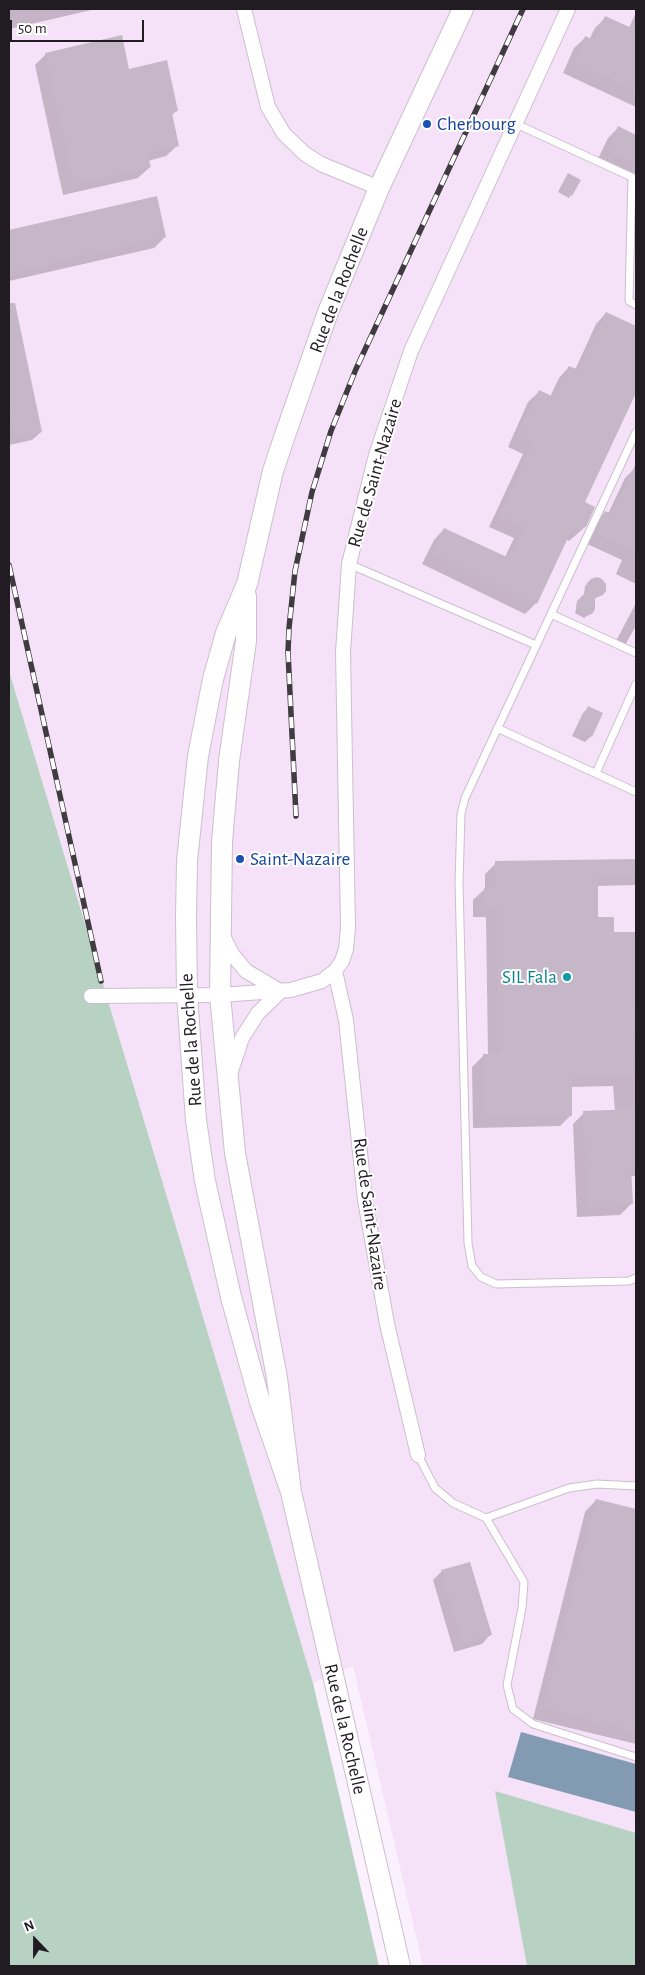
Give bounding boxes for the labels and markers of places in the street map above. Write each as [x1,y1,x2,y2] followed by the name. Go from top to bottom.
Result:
[437,113,516,135] place label: Cherbourg
[421,118,433,130] marker: Cherbourg
[250,848,350,870] place label: Saint-Nazaire
[234,853,246,865] marker: Saint-Nazaire
[502,966,557,988] place label: SIL Fala
[561,971,573,983] marker: SIL Fala

